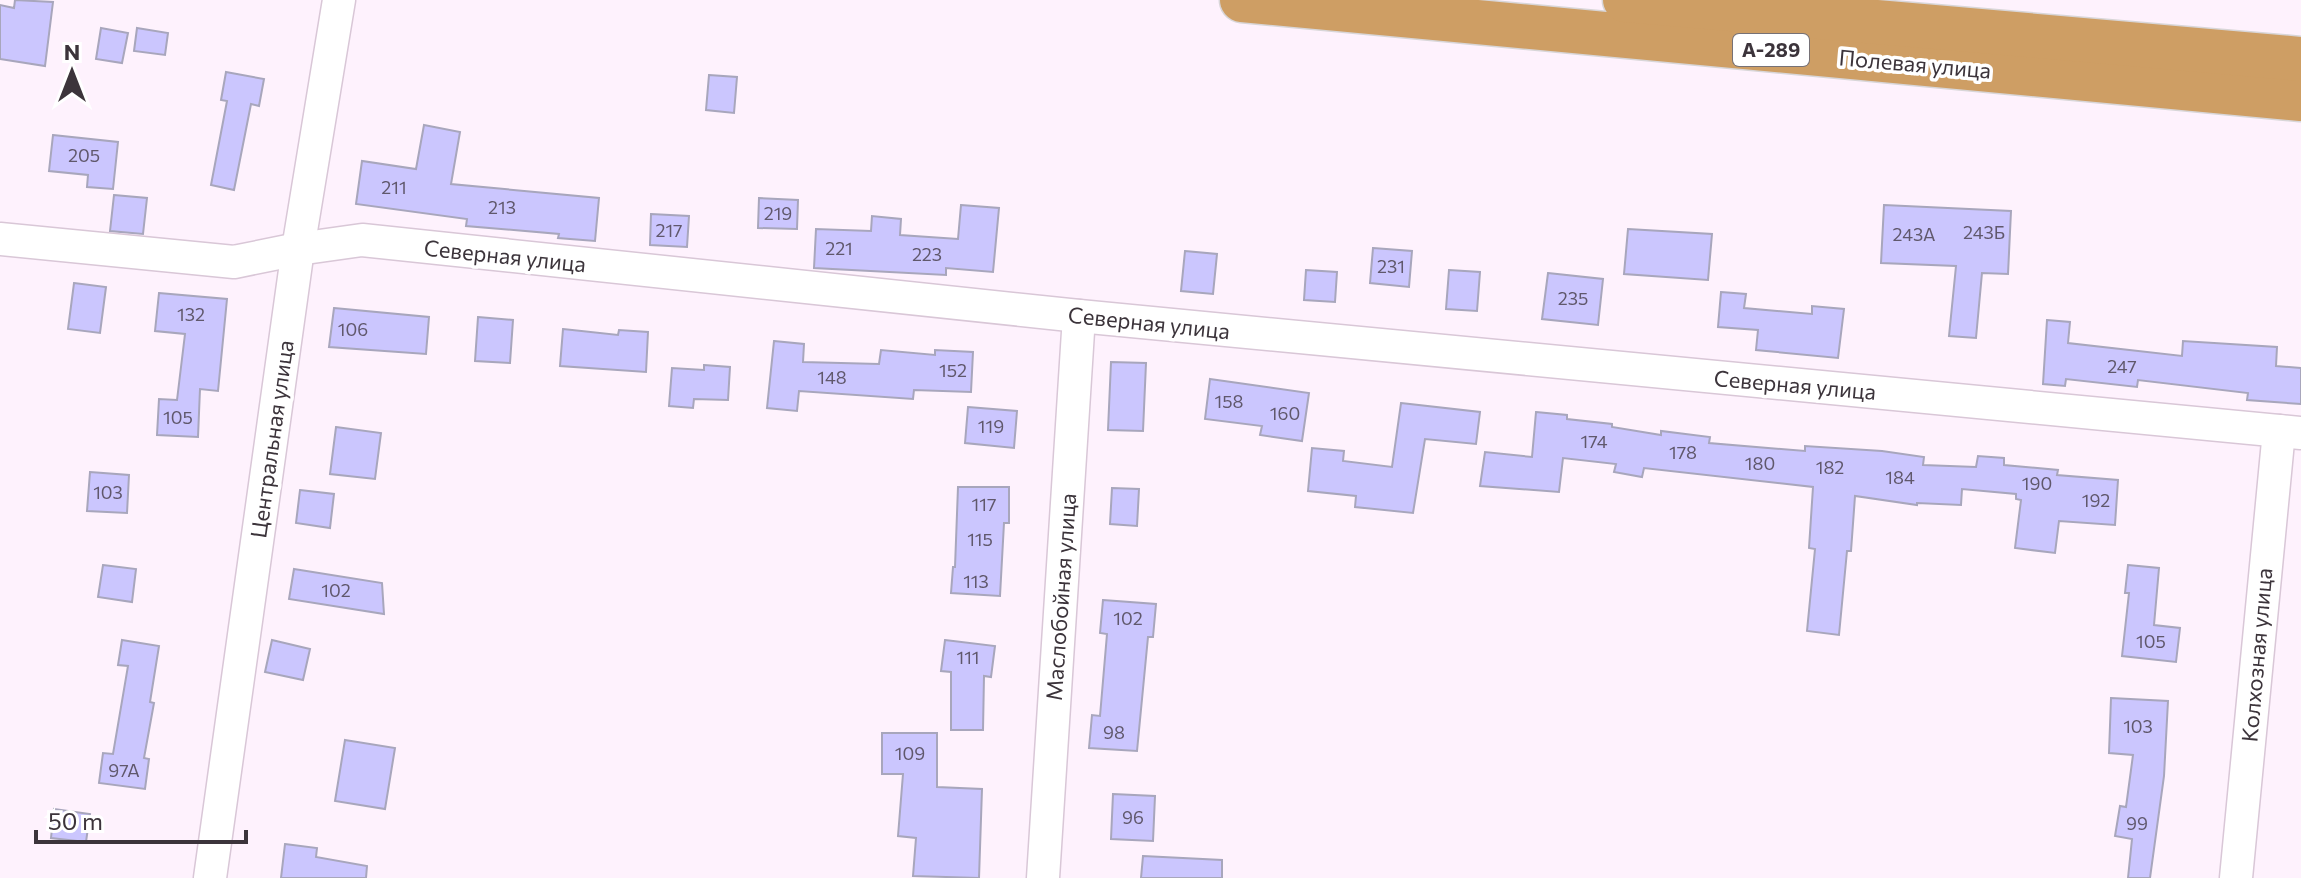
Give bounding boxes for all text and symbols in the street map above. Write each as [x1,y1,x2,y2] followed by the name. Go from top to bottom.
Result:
[32,32,112,112] north arrow
[1733,34,1809,66] road number: А-289
[64,38,80,65] text: N
[1838,43,1992,84] street label: Полевая улица
[68,144,100,166] house number: 205
[381,176,407,198] house number: 211
[488,196,516,218] house number: 213
[764,202,792,224] house number: 219
[655,219,683,241] house number: 217
[1963,221,2005,243] house number: 243Б
[1893,223,1935,245] house number: 243А
[423,234,587,277] street label: Северная улица
[825,237,853,259] house number: 221
[912,243,942,265] house number: 223
[1377,255,1405,277] house number: 231
[1558,287,1588,309] house number: 235
[1067,301,1231,344] street label: Северная улица
[177,303,205,325] house number: 132
[338,318,368,340] house number: 106
[244,338,299,540] street label: Центральная улица
[2107,355,2137,377] house number: 247
[939,359,967,381] house number: 152
[1713,364,1877,405] street label: Северная улица
[817,366,847,388] house number: 148
[1215,390,1244,412] house number: 158
[1270,402,1300,424] house number: 160
[163,406,193,428] house number: 105
[978,415,1004,437] house number: 119
[1581,430,1608,452] house number: 174
[1669,441,1697,463] house number: 178
[1745,452,1775,474] house number: 180
[1816,456,1844,478] house number: 182
[1885,466,1915,488] house number: 184
[2022,472,2052,494] house number: 190
[93,481,123,503] house number: 103
[2082,489,2110,511] house number: 192
[1040,492,1081,702] street label: Маслобойная улица
[972,493,996,515] house number: 117
[967,528,993,550] house number: 115
[2235,567,2278,743] street label: Колхозная улица
[963,570,989,592] house number: 113
[321,579,351,601] house number: 102
[1113,607,1143,629] house number: 102
[2136,630,2166,652] house number: 105
[956,646,980,668] house number: 111
[2123,715,2153,737] house number: 103
[1103,721,1125,743] house number: 98
[895,742,925,764] house number: 109
[108,759,140,781] house number: 97А
[36,794,246,844] scale bar
[48,806,103,835] text: 50 m
[1122,806,1144,828] house number: 96
[2126,812,2148,834] house number: 99

